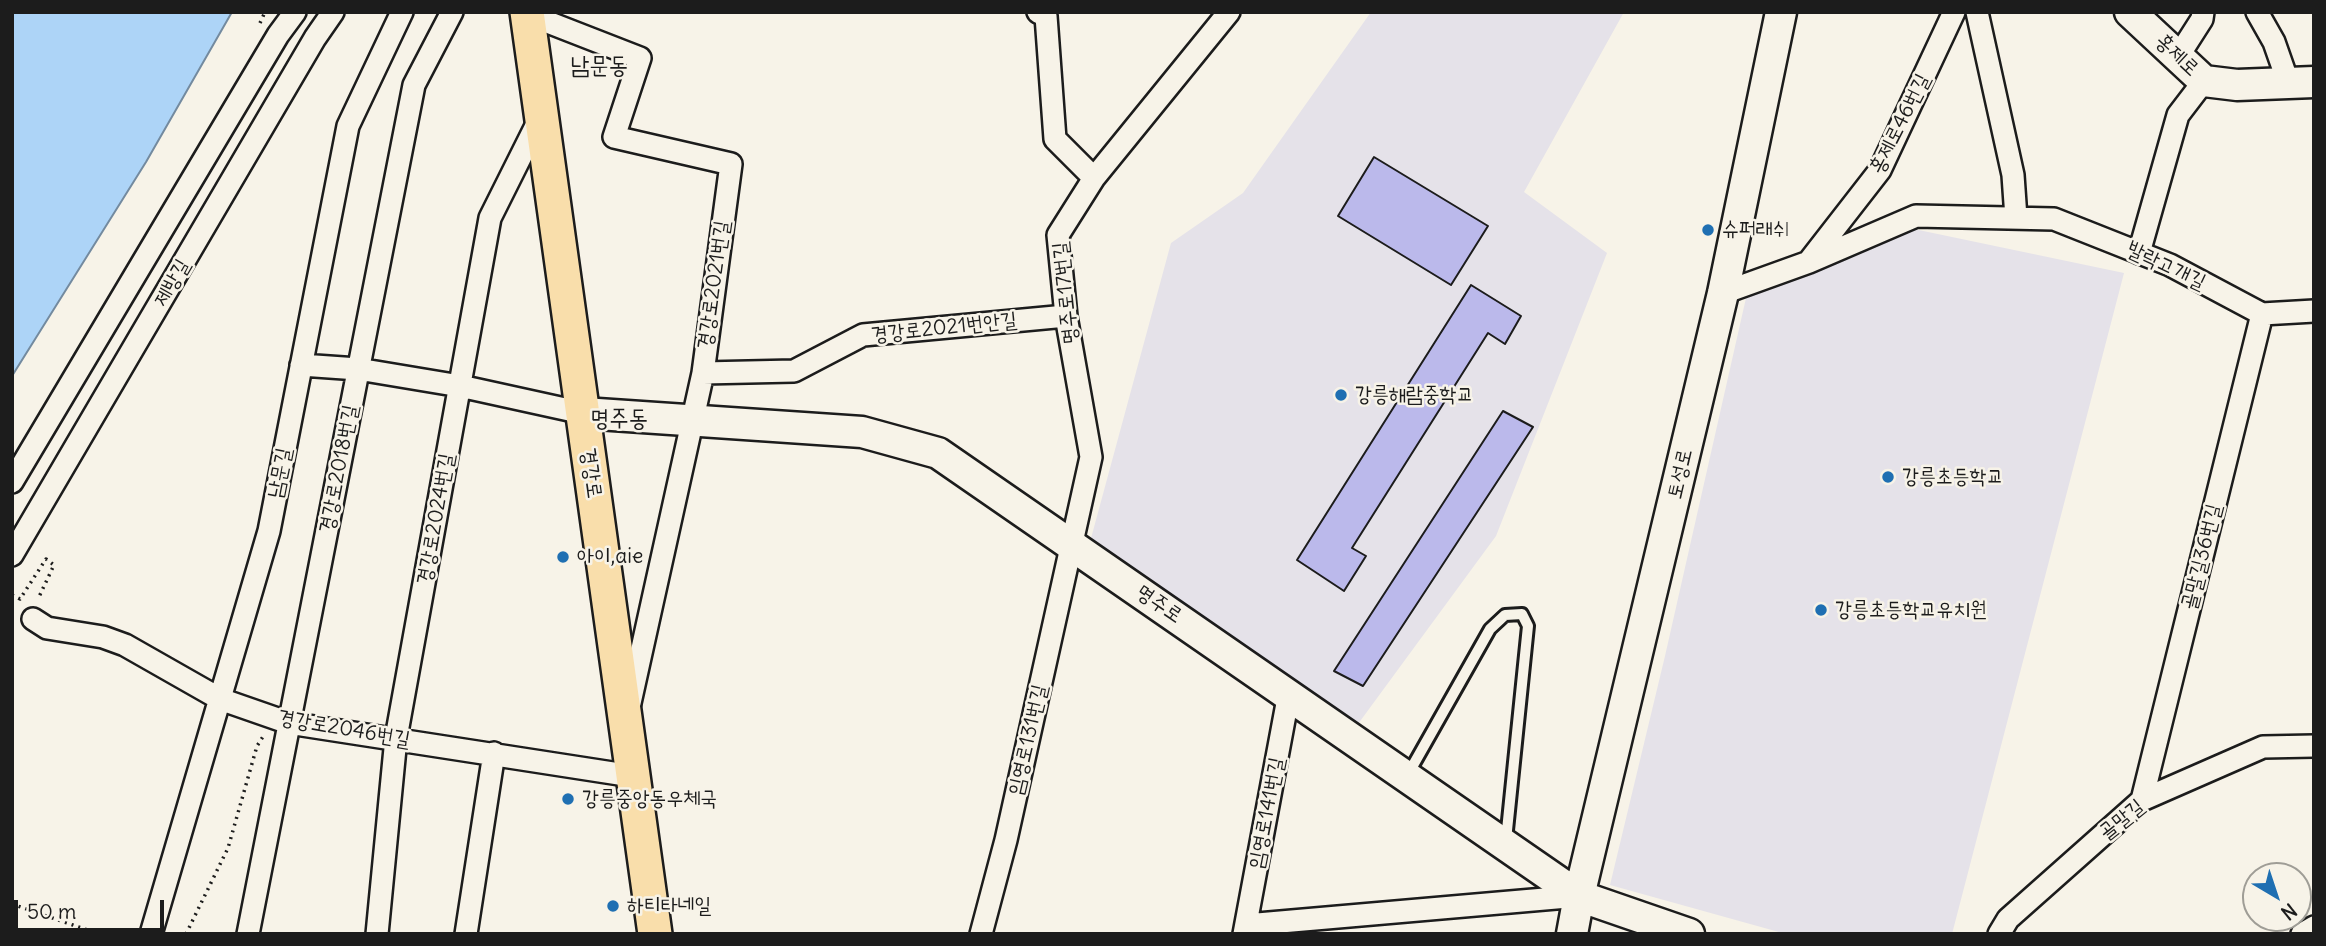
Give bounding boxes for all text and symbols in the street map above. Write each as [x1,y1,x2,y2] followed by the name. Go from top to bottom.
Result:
[2150,28,2204,82] street label: 홍제로
[570,52,628,80] district label: 남문동
[1864,70,1936,178] street label: 홍제로46번길
[1722,217,1790,243] place label: 슈퍼래쉬
[692,219,736,351] street label: 경강로2021번길
[1700,222,1716,238] marker: 슈퍼래쉬
[2122,237,2210,295] street label: 발락고개길
[1048,240,1084,346] street label: 명주로17번길
[148,255,196,311] street label: 제방길
[870,308,1018,348] street label: 경강로2021번안길
[1355,382,1473,408] place label: 강릉해람중학교
[1333,387,1349,403] marker: 강릉해람중학교
[314,403,364,535] street label: 경강로2018번길
[590,405,648,433] district label: 명주동
[263,446,297,500] street label: 남문길
[575,446,607,500] street label: 경강로
[1662,446,1698,502] street label: 토성로
[412,451,460,587] street label: 경강로2024번길
[1902,464,2003,490] place label: 강릉초등학교
[1880,469,1896,485] marker: 강릉초등학교
[2177,501,2227,613] street label: 골말길36번길
[577,544,643,570] place label: 아이,aie
[555,549,571,565] marker: 아이,aie
[1131,579,1187,629] street label: 명주로
[1835,597,1987,623] place label: 강릉초등학교유치원
[1813,602,1829,618] marker: 강릉초등학교유치원
[1003,682,1053,798] street label: 임영로131번길
[276,705,412,753] street label: 경강로2046번길
[1244,755,1290,871] street label: 임영로141번길
[582,786,717,812] place label: 강릉중앙동우체국
[560,791,576,807] marker: 강릉중앙동우체국
[2094,794,2150,846] street label: 골말길
[2242,862,2312,932] north arrow
[18,886,168,930] scale bar
[627,893,711,919] place label: 하티타네일
[27,898,76,925] text: 50 m
[605,898,621,914] marker: 하티타네일
[2276,898,2302,925] text: N

